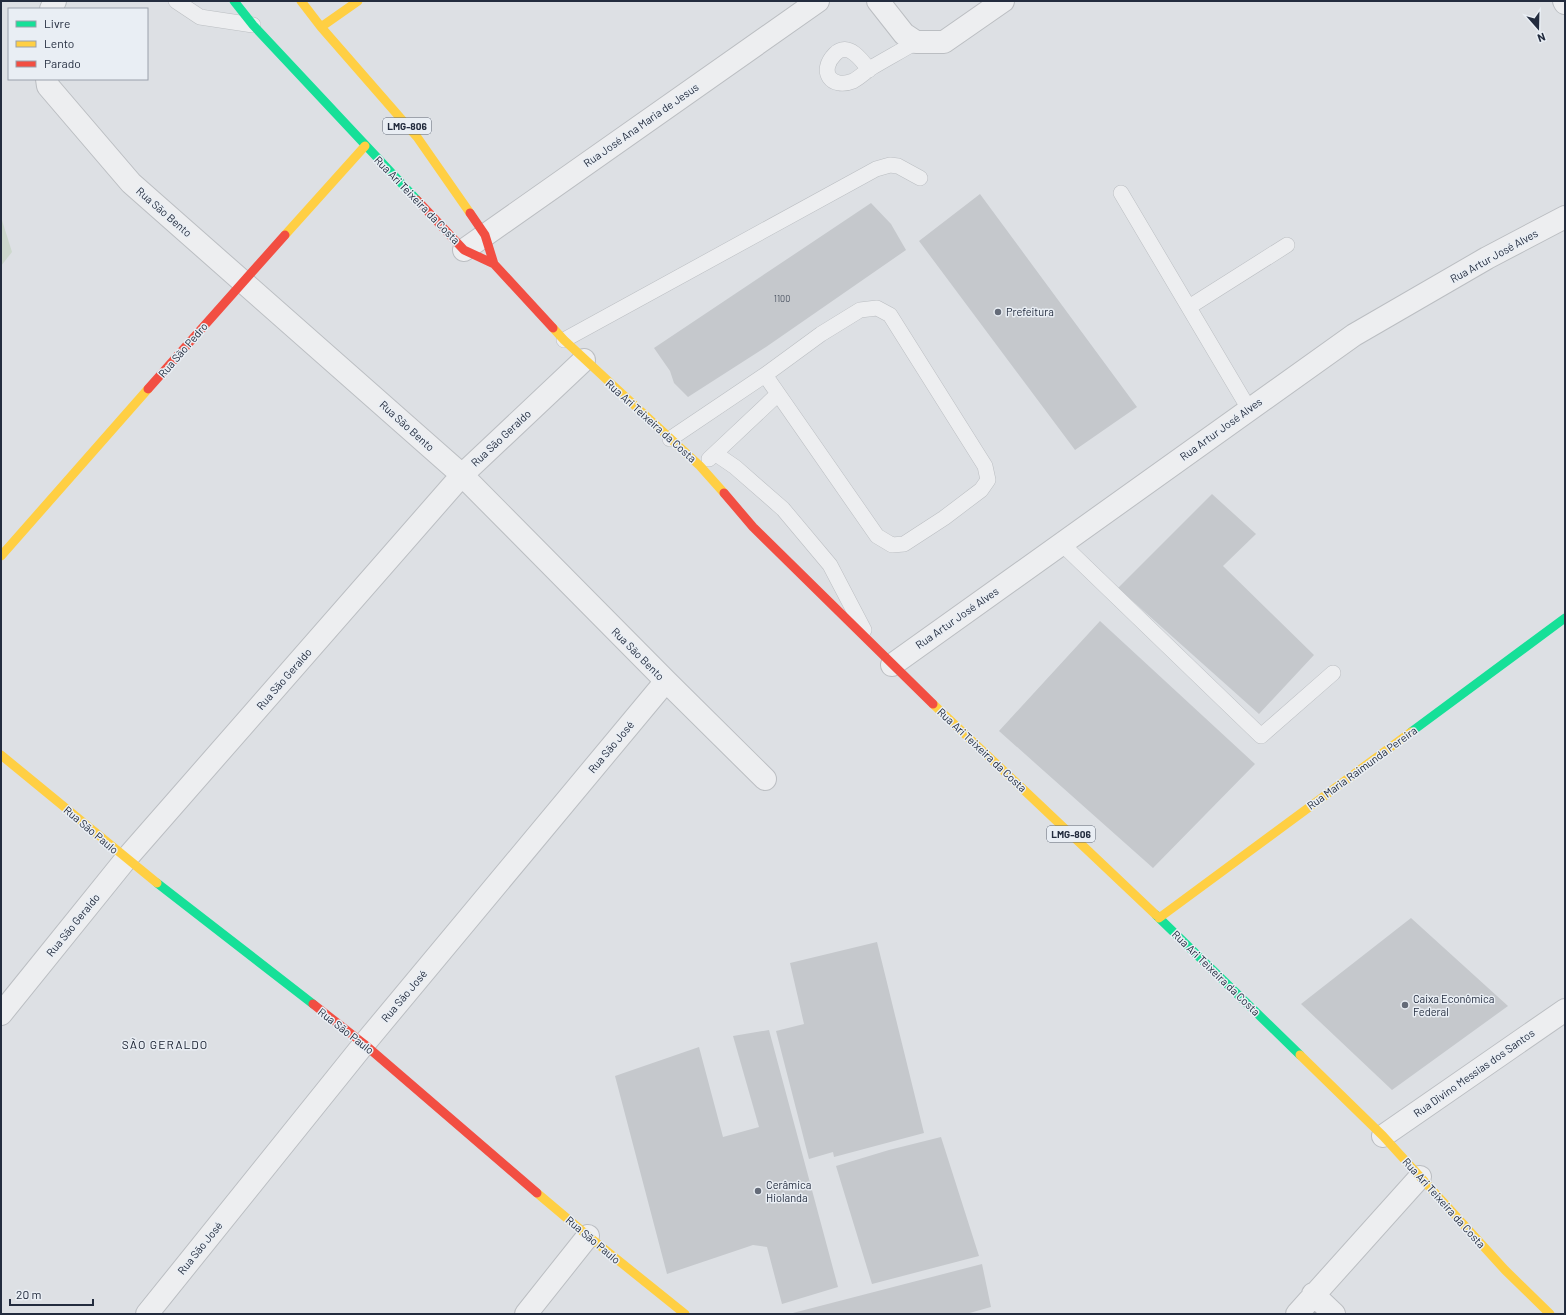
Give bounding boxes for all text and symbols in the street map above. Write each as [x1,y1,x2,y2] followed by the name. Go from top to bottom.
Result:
[8,8,148,80] legend
[1518,8,1558,48] north arrow
[44,16,70,30] text: Livre
[1536,31,1547,45] text: N
[44,36,74,50] text: Lento
[44,56,81,70] text: Parado
[581,80,701,169] street label: Rua José Ana Maria de Jesus
[383,118,431,134] road number: LMG-806
[372,153,463,246] street label: Rua Ari Teixeira da Costa
[134,184,195,239] street label: Rua São Bento
[1448,226,1540,285] street label: Rua Artur José Alves
[774,293,790,304] house number: 1100
[1006,305,1054,318] place label: Prefeitura
[993,307,1003,317] marker: Prefeitura
[155,319,210,380] street label: Rua São Pedro
[603,377,699,465] street label: Rua Ari Teixeira da Costa
[1177,394,1264,463] street label: Rua Artur José Alves
[377,398,437,454] street label: Rua São Bento
[468,407,533,469] street label: Rua São Geraldo
[913,584,1001,651] street label: Rua Artur José Alves
[609,625,667,683] street label: Rua São Bento
[253,645,314,712] street label: Rua São Geraldo
[935,705,1030,794] street label: Rua Ari Teixeira da Costa
[585,718,636,775] street label: Rua São José
[1304,723,1419,812] street label: Rua Maria Raimunda Pereira
[61,803,121,856] street label: Rua São Paulo
[1047,826,1095,842] road number: LMG-806
[43,891,102,959] street label: Rua São Geraldo
[1170,927,1263,1018] street label: Rua Ari Teixeira da Costa
[378,967,429,1024] street label: Rua São José
[1413,992,1494,1018] place label: Caixa Econômica Federal
[1400,1000,1410,1010] marker: Caixa Econômica Federal
[316,1005,377,1056] street label: Rua São Paulo
[1411,1026,1537,1119] street label: Rua Divino Messias dos Santos
[122,1037,208,1051] district label: SÃO GERALDO
[1400,1155,1488,1251] street label: Rua Ari Teixeira da Costa
[766,1178,811,1204] place label: Cerâmica Hiolanda
[753,1186,763,1196] marker: Cerâmica Hiolanda
[563,1213,623,1266] street label: Rua São Paulo
[174,1219,225,1277] street label: Rua São José
[10,1281,93,1307] scale bar
[16,1287,42,1301] text: 20 m

